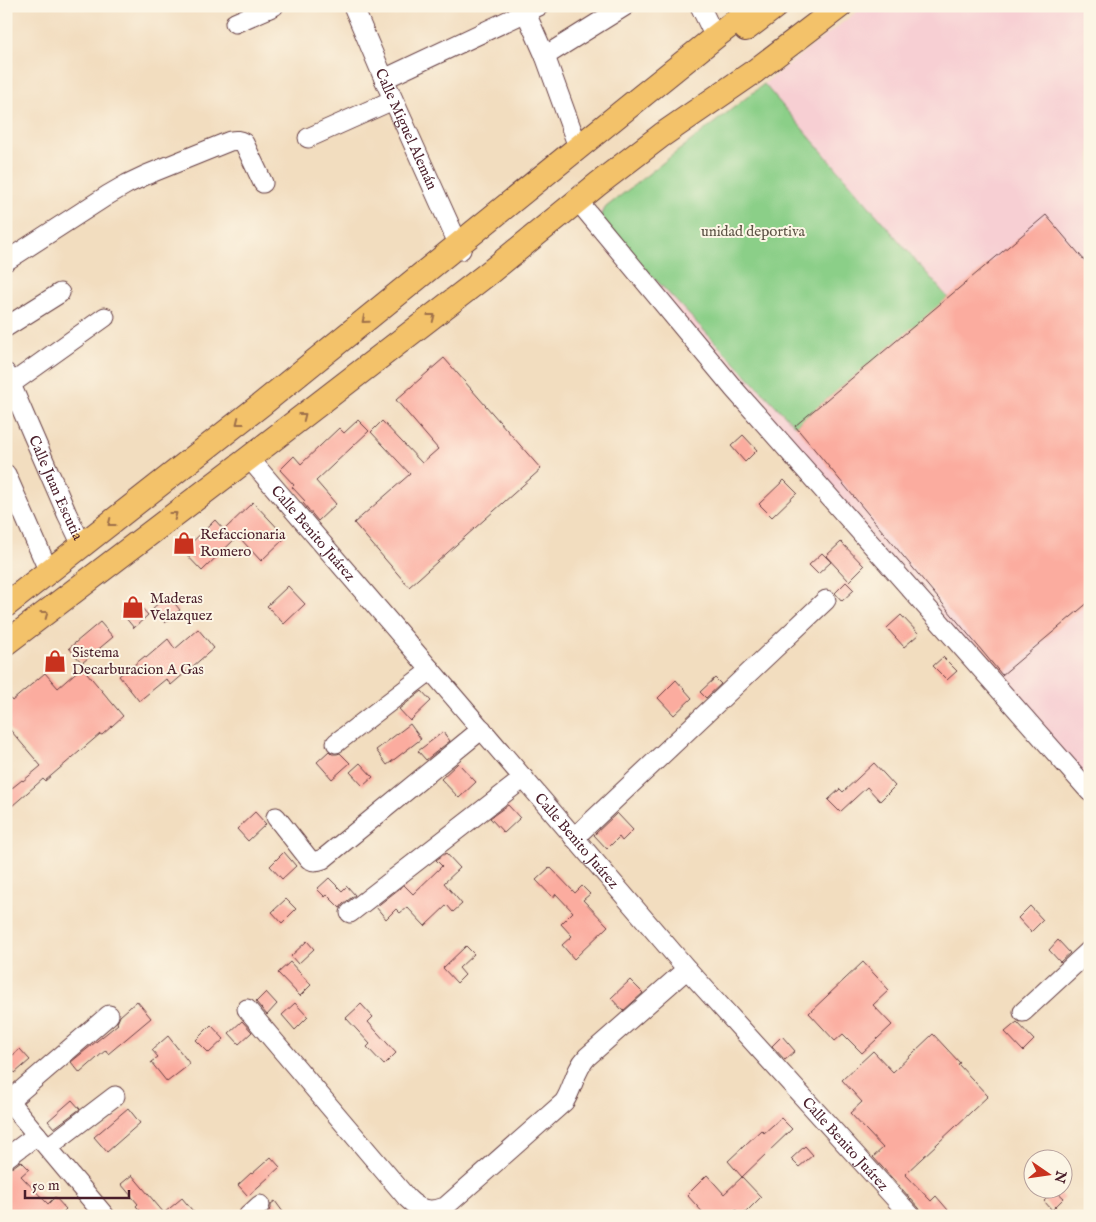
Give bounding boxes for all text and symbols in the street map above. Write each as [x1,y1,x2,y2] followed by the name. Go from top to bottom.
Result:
[371,65,442,193] street label: Calle Miguel Alemán
[701,222,806,241] park label: unidad deportiva
[426,314,435,322] one-way arrow
[362,315,371,323] one-way arrow
[297,414,306,422] one-way arrow
[236,417,245,425] one-way arrow
[25,432,88,543] street label: Calle Juan Escutia
[267,481,360,585] street label: Calle Benito Juárez
[168,512,178,521] one-way arrow
[108,517,117,525] one-way arrow
[200,525,286,561] place label: Refaccionaria Romero
[171,530,197,556] shop icon: Refaccionaria Romero
[149,589,213,625] place label: Maderas Velazquez
[120,594,146,620] shop icon: Maderas Velazquez
[39,611,48,619] one-way arrow
[72,643,204,679] place label: Sistema Decarburacion A Gas
[42,648,68,674] shop icon: Sistema Decarburacion A Gas
[531,789,623,893] street label: Calle Benito Juárez
[798,1093,893,1195] street label: Calle Benito Juárez
[1024,1150,1074,1200] north arrow
[25,1167,129,1199] scale bar
[1050,1168,1070,1185] text: N
[32,1176,60,1195] text: 50 m

